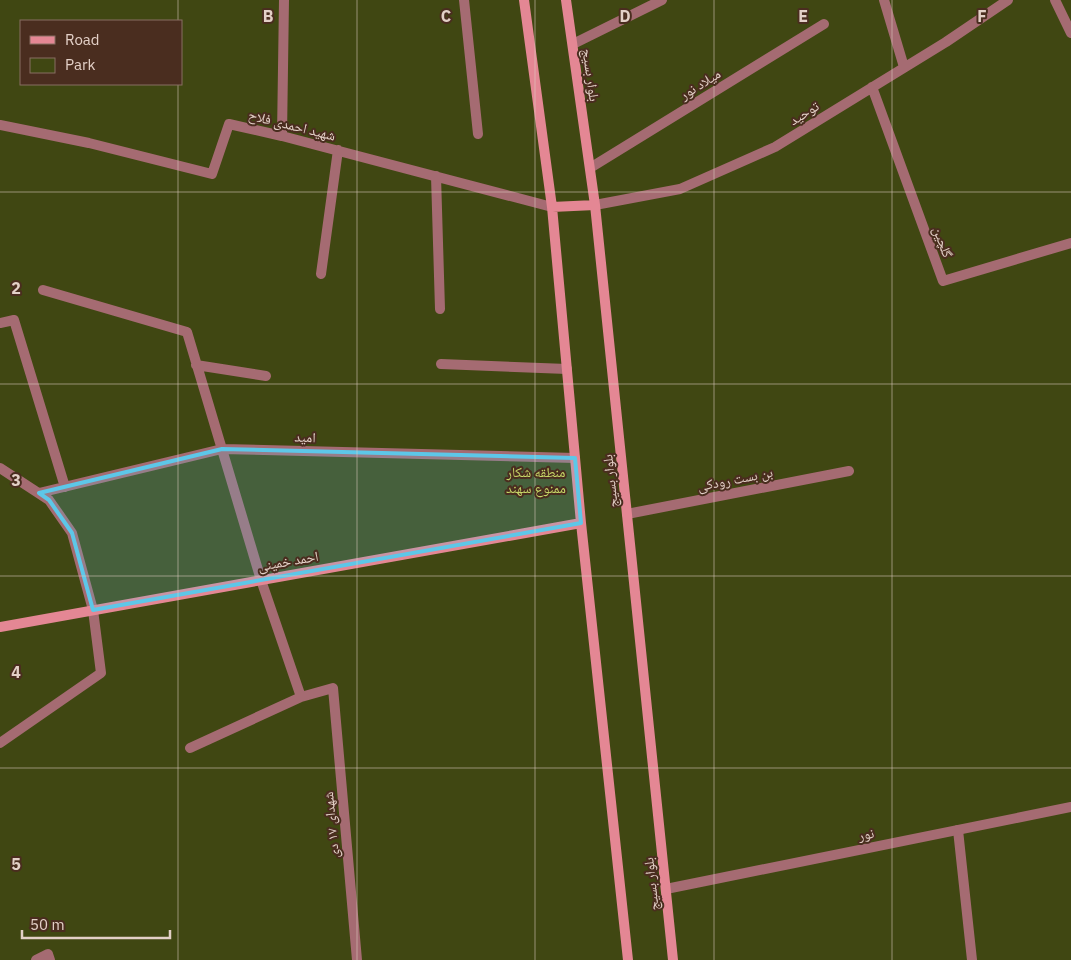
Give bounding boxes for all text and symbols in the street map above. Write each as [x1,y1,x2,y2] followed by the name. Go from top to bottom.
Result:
[263,6,274,26] text: B
[441,6,451,26] text: C
[619,6,631,26] text: D
[798,6,808,26] text: E
[977,6,987,26] text: F
[20,20,182,85] legend
[65,30,100,49] text: Road
[577,47,604,103] street label: بلوار بسیج
[65,55,95,74] text: Park
[675,64,724,104] street label: میلاد نور
[786,97,822,129] street label: توحید
[246,105,338,146] street label: شهید احمدی فلاح
[929,224,957,260] street label: گلچین
[11,278,21,298] text: 2
[294,428,316,446] street label: امید
[598,453,623,508] street label: بلوار بسیج
[506,463,566,498] park label: منطقه شکار ممنوع سهند
[696,463,774,495] street label: بن بست رودکی
[11,470,21,490] text: 3
[256,547,320,575] street label: احمد خمینی
[11,662,21,682] text: 4
[319,791,343,859] street label: شهدای ۱۷ دی
[856,824,876,845] street label: نور
[11,854,21,874] text: 5
[639,856,664,911] street label: بلوار بسیج
[22,908,170,940] scale bar
[30,915,65,934] text: 50 m

